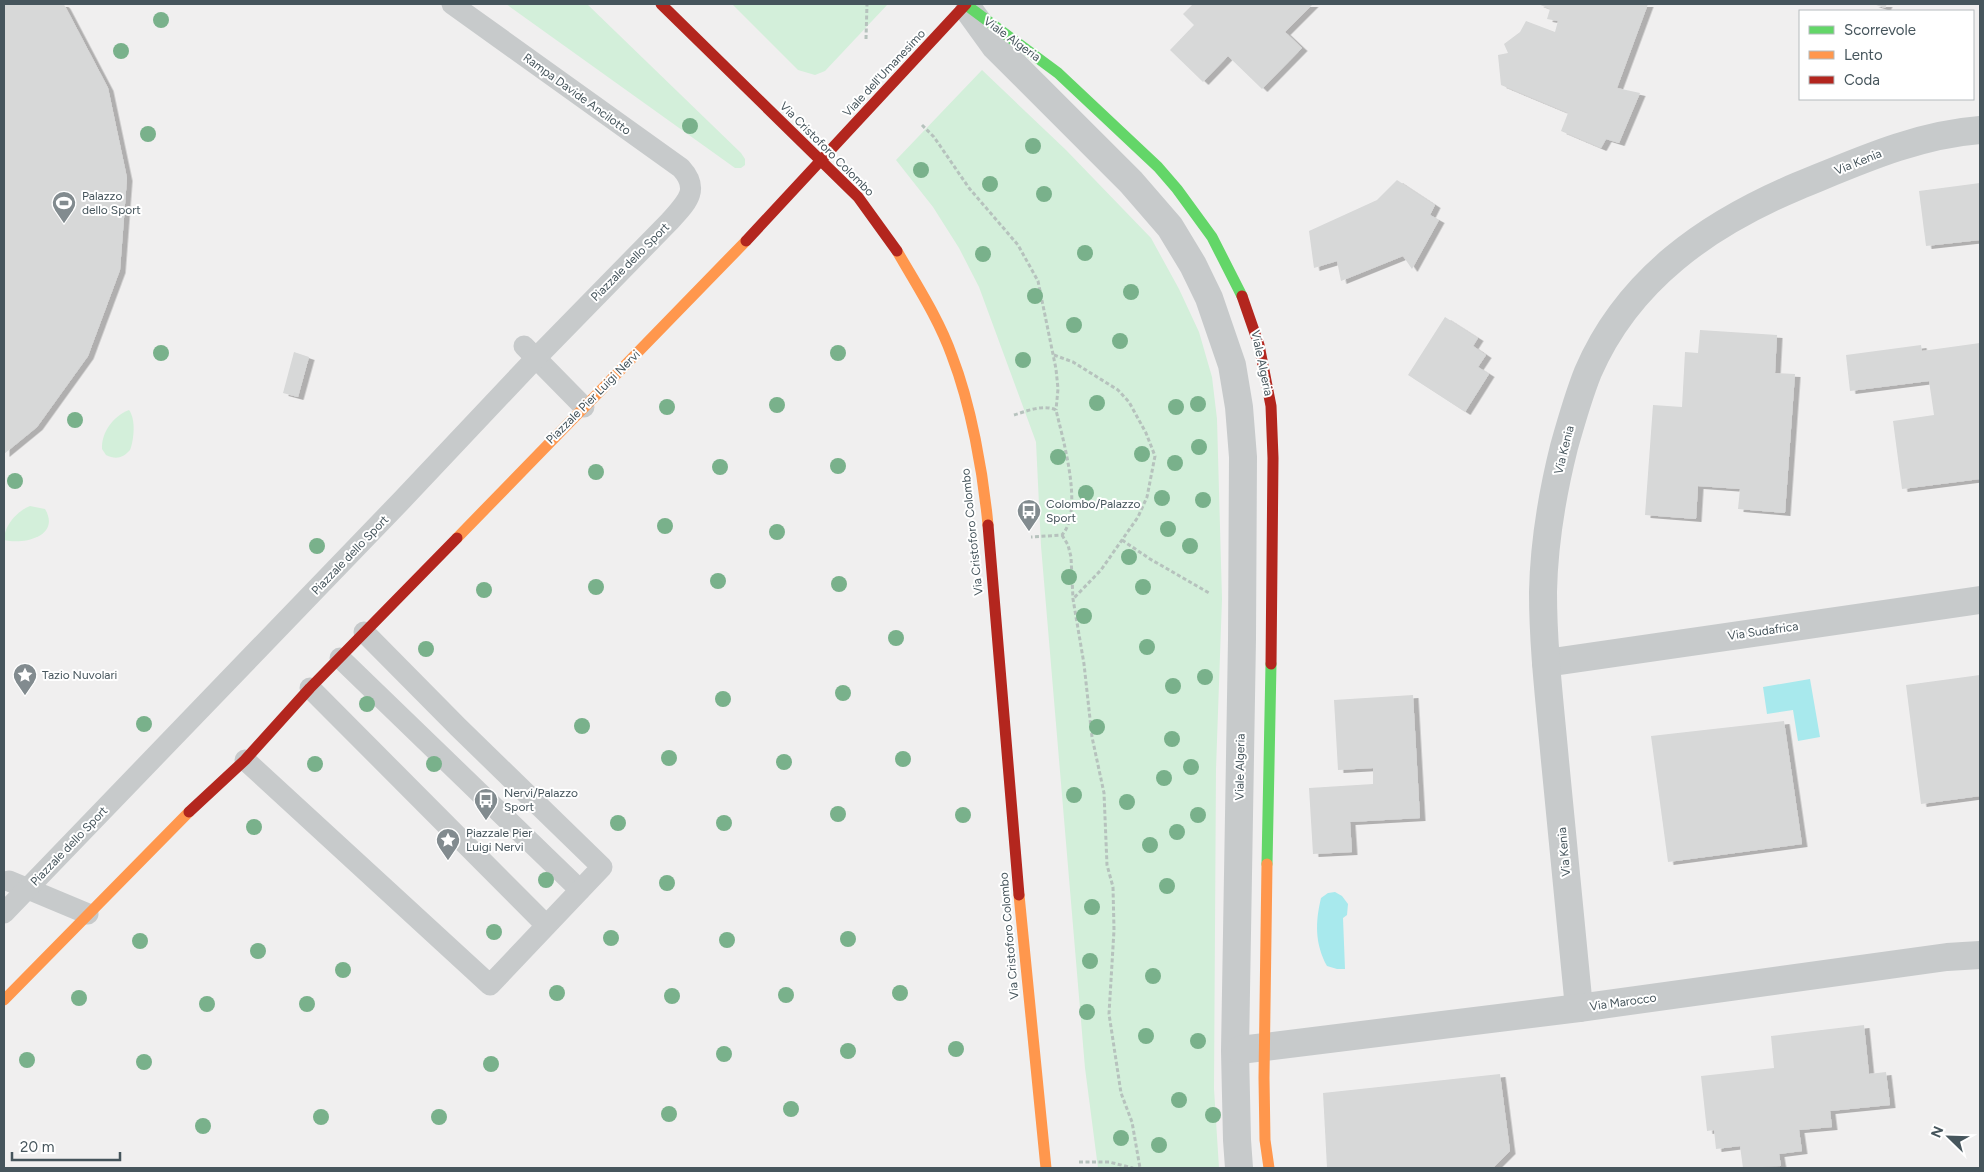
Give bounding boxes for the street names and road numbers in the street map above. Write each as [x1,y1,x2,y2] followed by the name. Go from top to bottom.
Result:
[981,14,1043,64] street label: Viale Algeria
[840,26,928,120] street label: Viale dell'Umanesimo
[520,50,634,138] street label: Rampa Davide Ancilotto
[777,99,877,199] street label: Via Cristoforo Colombo
[1832,146,1884,178] street label: Via Kenia
[588,220,672,304] street label: Piazzale dello Sport
[1248,329,1276,397] street label: Viale Algeria
[543,347,643,447] street label: Piazzale Pier Luigi Nervi
[1551,424,1577,476] street label: Via Kenia
[958,468,986,596] street label: Via Cristoforo Colombo
[309,512,392,598] street label: Piazzale dello Sport
[1727,619,1799,643] street label: Via Sudafrica
[1232,734,1248,800] street label: Viale Algeria
[28,803,111,889] street label: Piazzale dello Sport
[1555,827,1573,877] street label: Via Kenia
[996,872,1022,1000] street label: Via Cristoforo Colombo
[1589,990,1657,1014] street label: Via Marocco

